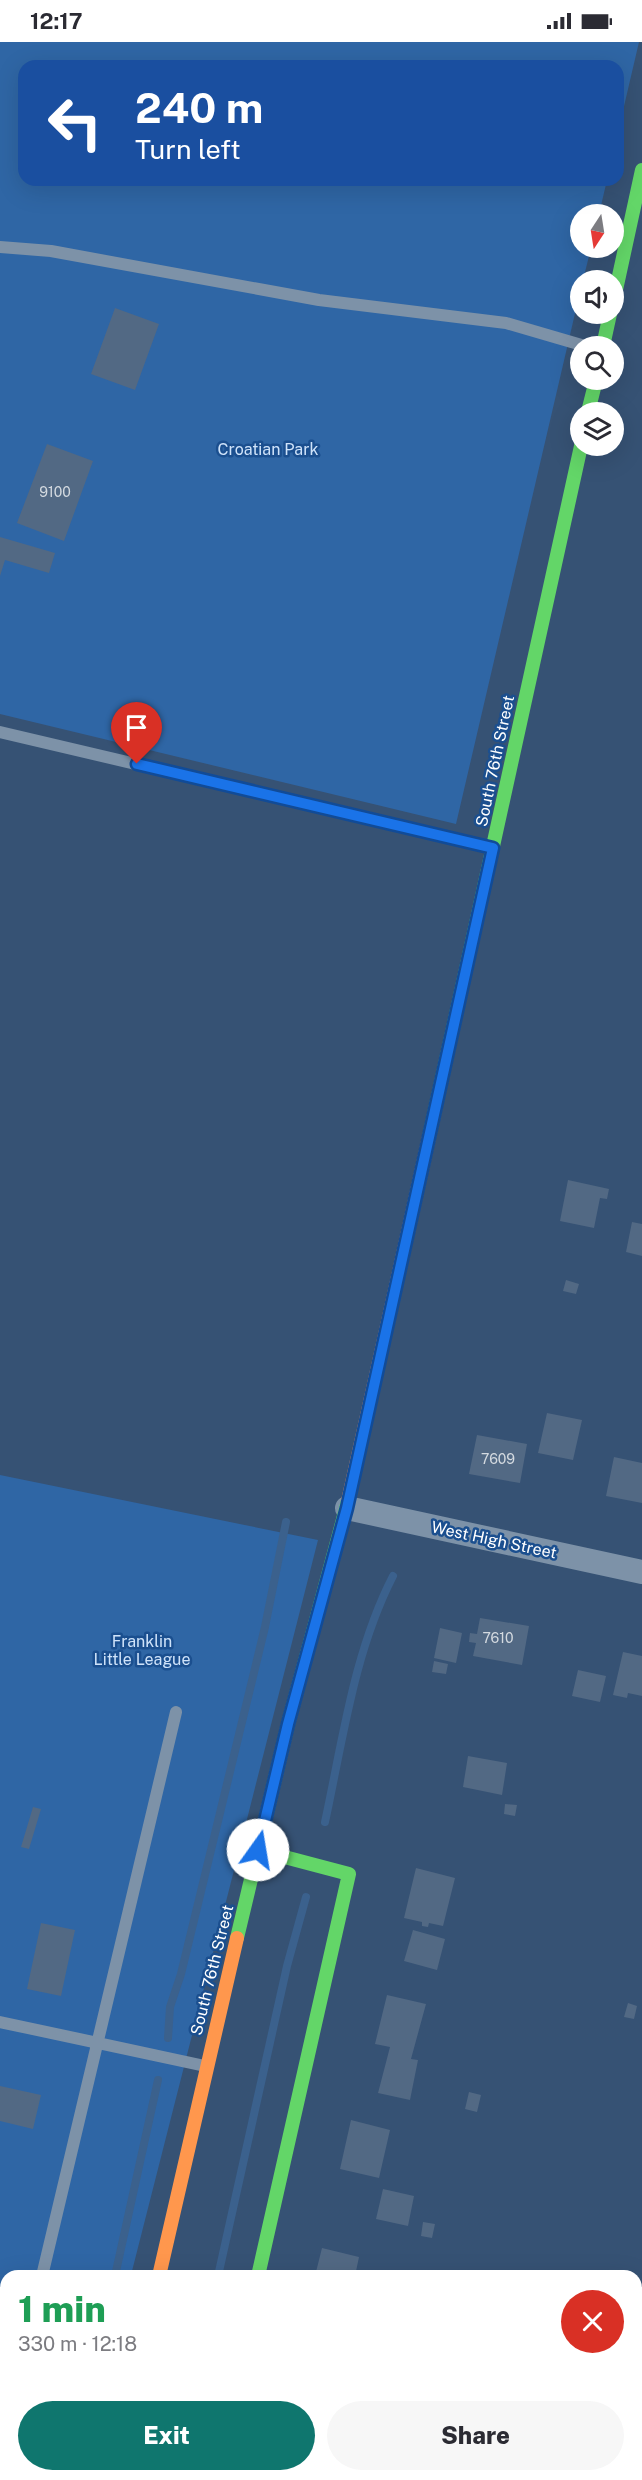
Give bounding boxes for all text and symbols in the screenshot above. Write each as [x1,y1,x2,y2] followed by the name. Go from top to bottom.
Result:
[30,8,83,34] text: 12:17
[135,83,263,132] text: 240 m
[36,84,114,162] icon: left
[135,133,241,165] text: Turn left
[570,204,624,258] north arrow
[570,204,624,456] map controls
[570,270,624,324] button: sound
[570,336,624,390] button: search
[570,402,624,456] button: layers
[218,440,318,459] park label: Croatian Park
[39,484,71,500] house number: 9100
[472,694,518,828] street label: South 76th Street
[111,702,162,764] pin
[120,711,153,744] icon: arrive
[481,1451,515,1467] house number: 7609
[430,1517,558,1563] street label: West High Street
[482,1630,514,1646] house number: 7610
[94,1632,190,1669] park label: Franklin Little League
[226,1818,290,1882] position arrow
[187,1903,237,2037] street label: South 76th Street
[18,2288,106,2330] text: 1 min
[561,2290,624,2353] button: close
[18,2332,137,2356] text: 330 m · 12:18
[18,2401,315,2470] button: Exit
[327,2401,624,2470] button: Share

